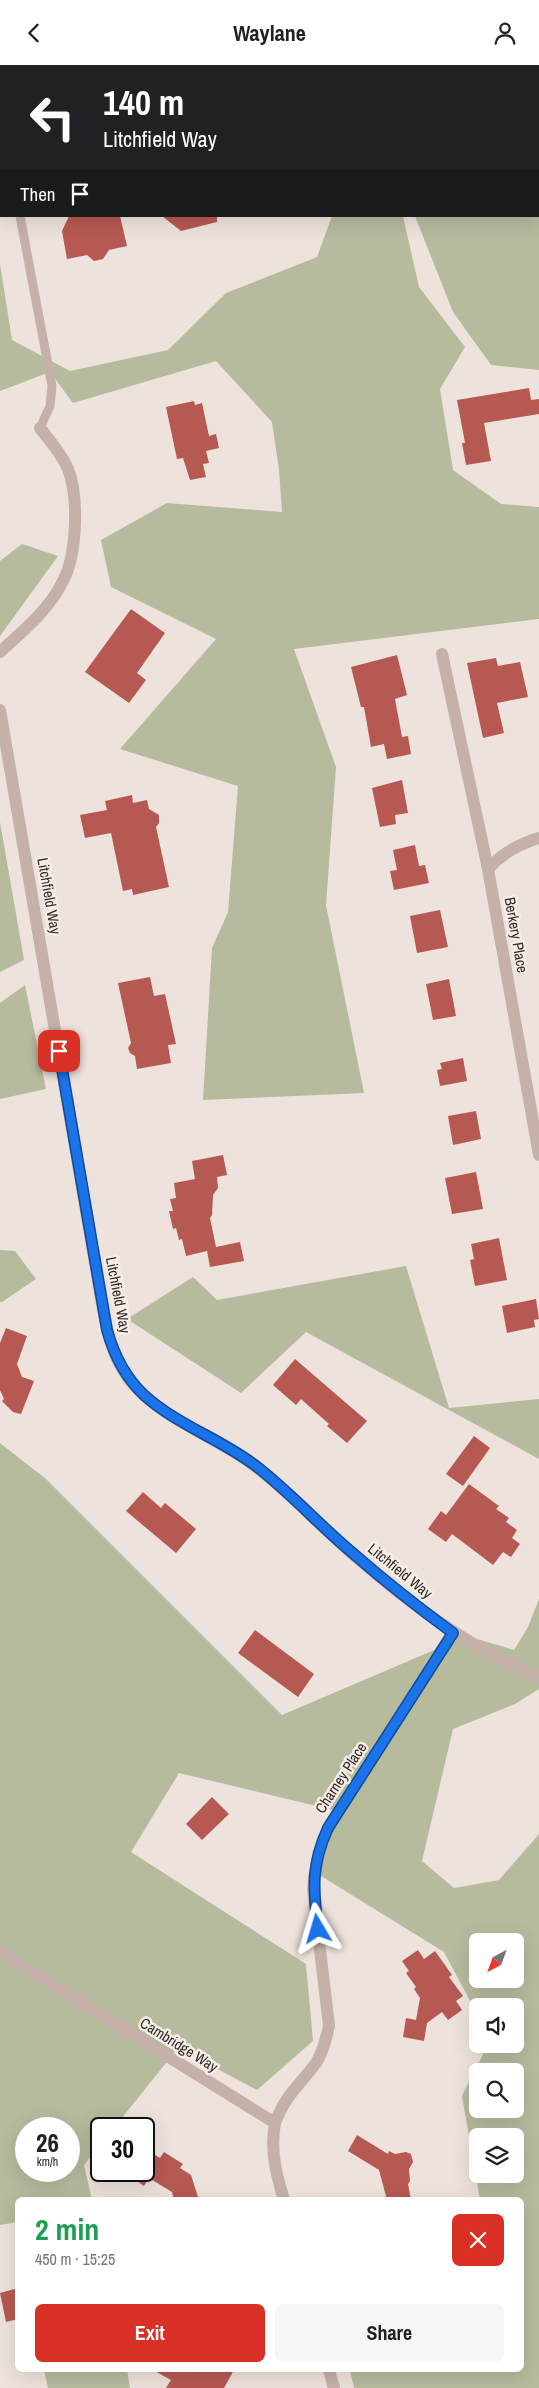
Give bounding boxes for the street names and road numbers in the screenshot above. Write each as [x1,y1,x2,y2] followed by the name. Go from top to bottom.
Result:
[32,856,67,937] street label: Litchfield Way
[500,895,534,975] street label: Berkery Place
[101,1255,136,1336] street label: Litchfield Way
[364,1538,438,1604] street label: Litchfield Way
[310,1738,371,1817] street label: Charney Place
[136,2012,223,2077] street label: Cambridge Way

